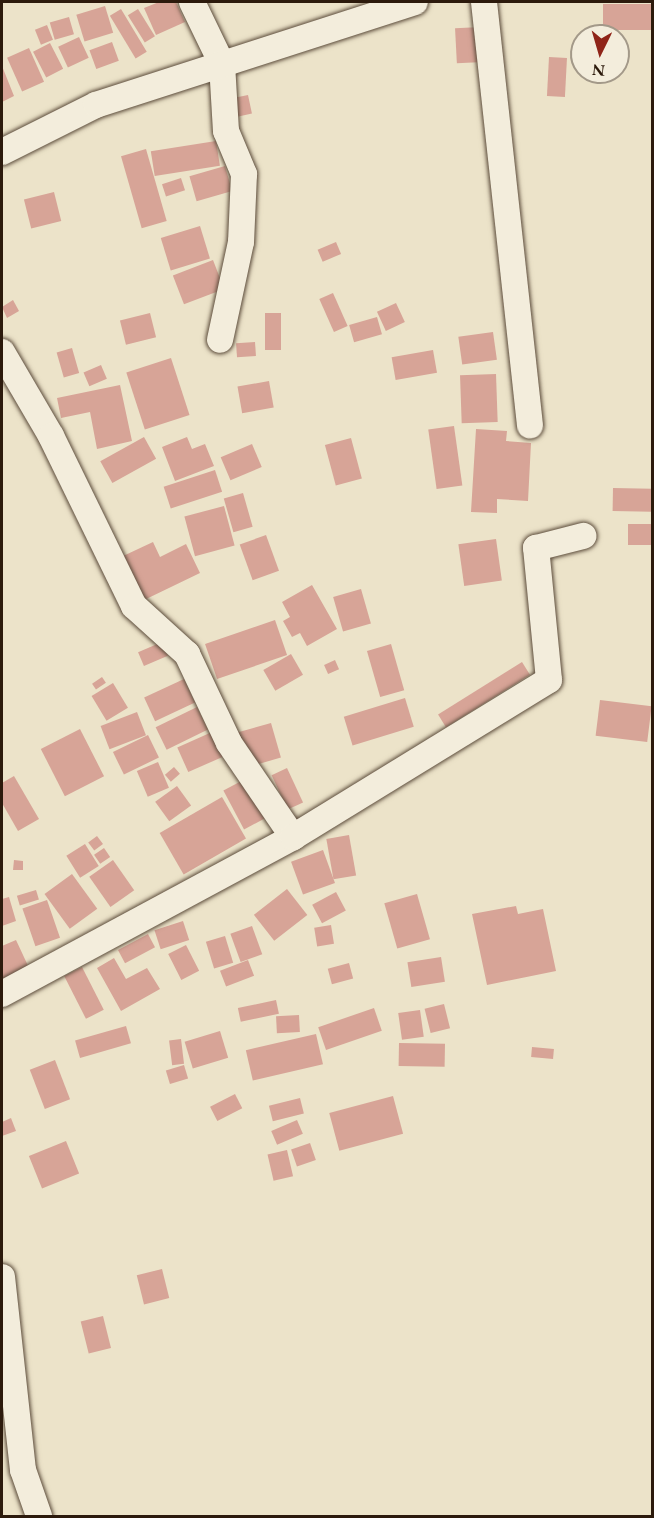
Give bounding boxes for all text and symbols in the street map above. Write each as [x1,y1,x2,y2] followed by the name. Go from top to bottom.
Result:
[570,24,630,84] north arrow
[591,59,606,81] text: N

